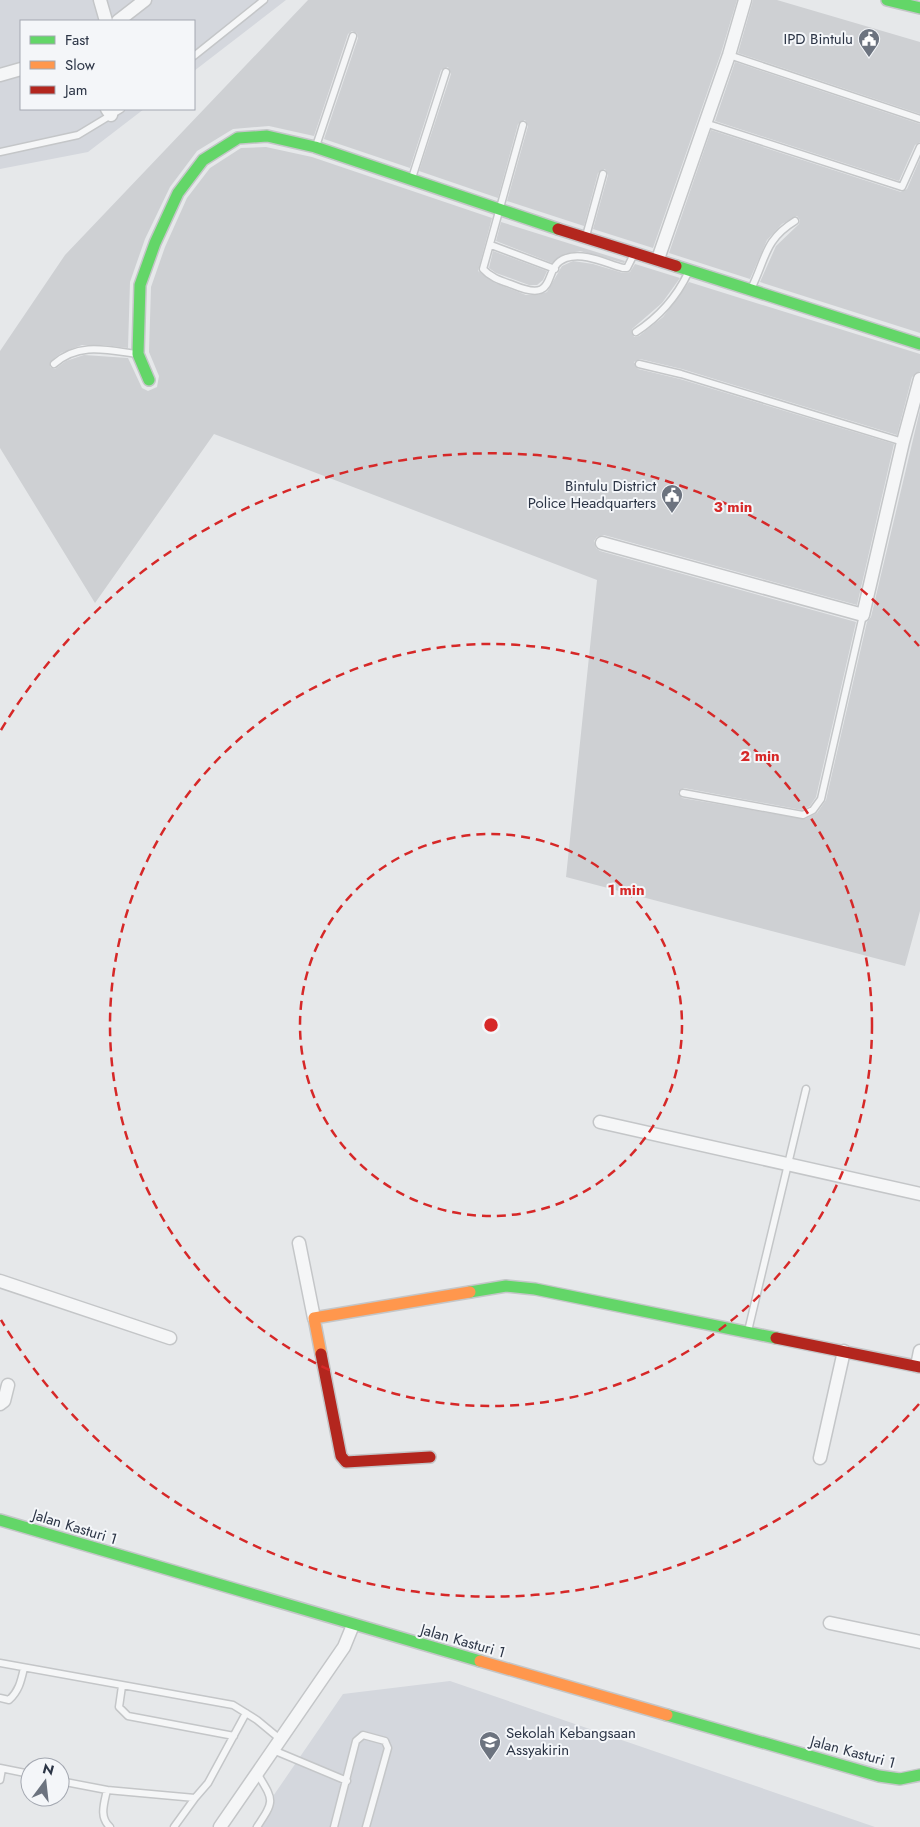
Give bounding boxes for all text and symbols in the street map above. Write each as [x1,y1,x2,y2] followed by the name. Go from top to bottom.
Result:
[20,20,195,110] legend
[857,27,881,58] public building icon: IPD Bintulu
[783,28,853,50] place label: IPD Bintulu
[65,29,89,51] text: Fast
[65,54,96,76] text: Slow
[63,79,88,101] text: Jam
[528,475,656,514] place label: Bintulu District Police Headquarters
[660,483,684,514] public building icon: Bintulu District Police Headquarters
[714,496,752,518] text: 3 min
[740,745,780,767] text: 2 min
[607,879,645,901] text: 1 min
[482,1016,500,1034] centre of rings
[28,1503,120,1550] street label: Jalan Kasturi 1
[416,1618,508,1664] street label: Jalan Kasturi 1
[506,1722,636,1761] place label: Sekolah Kebangsaan Assyakirin
[478,1730,502,1761] school or university icon: Sekolah Kebangsaan Assyakirin
[806,1730,898,1774] street label: Jalan Kasturi 1
[20,1757,70,1807] north arrow
[40,1758,56,1781] text: N

